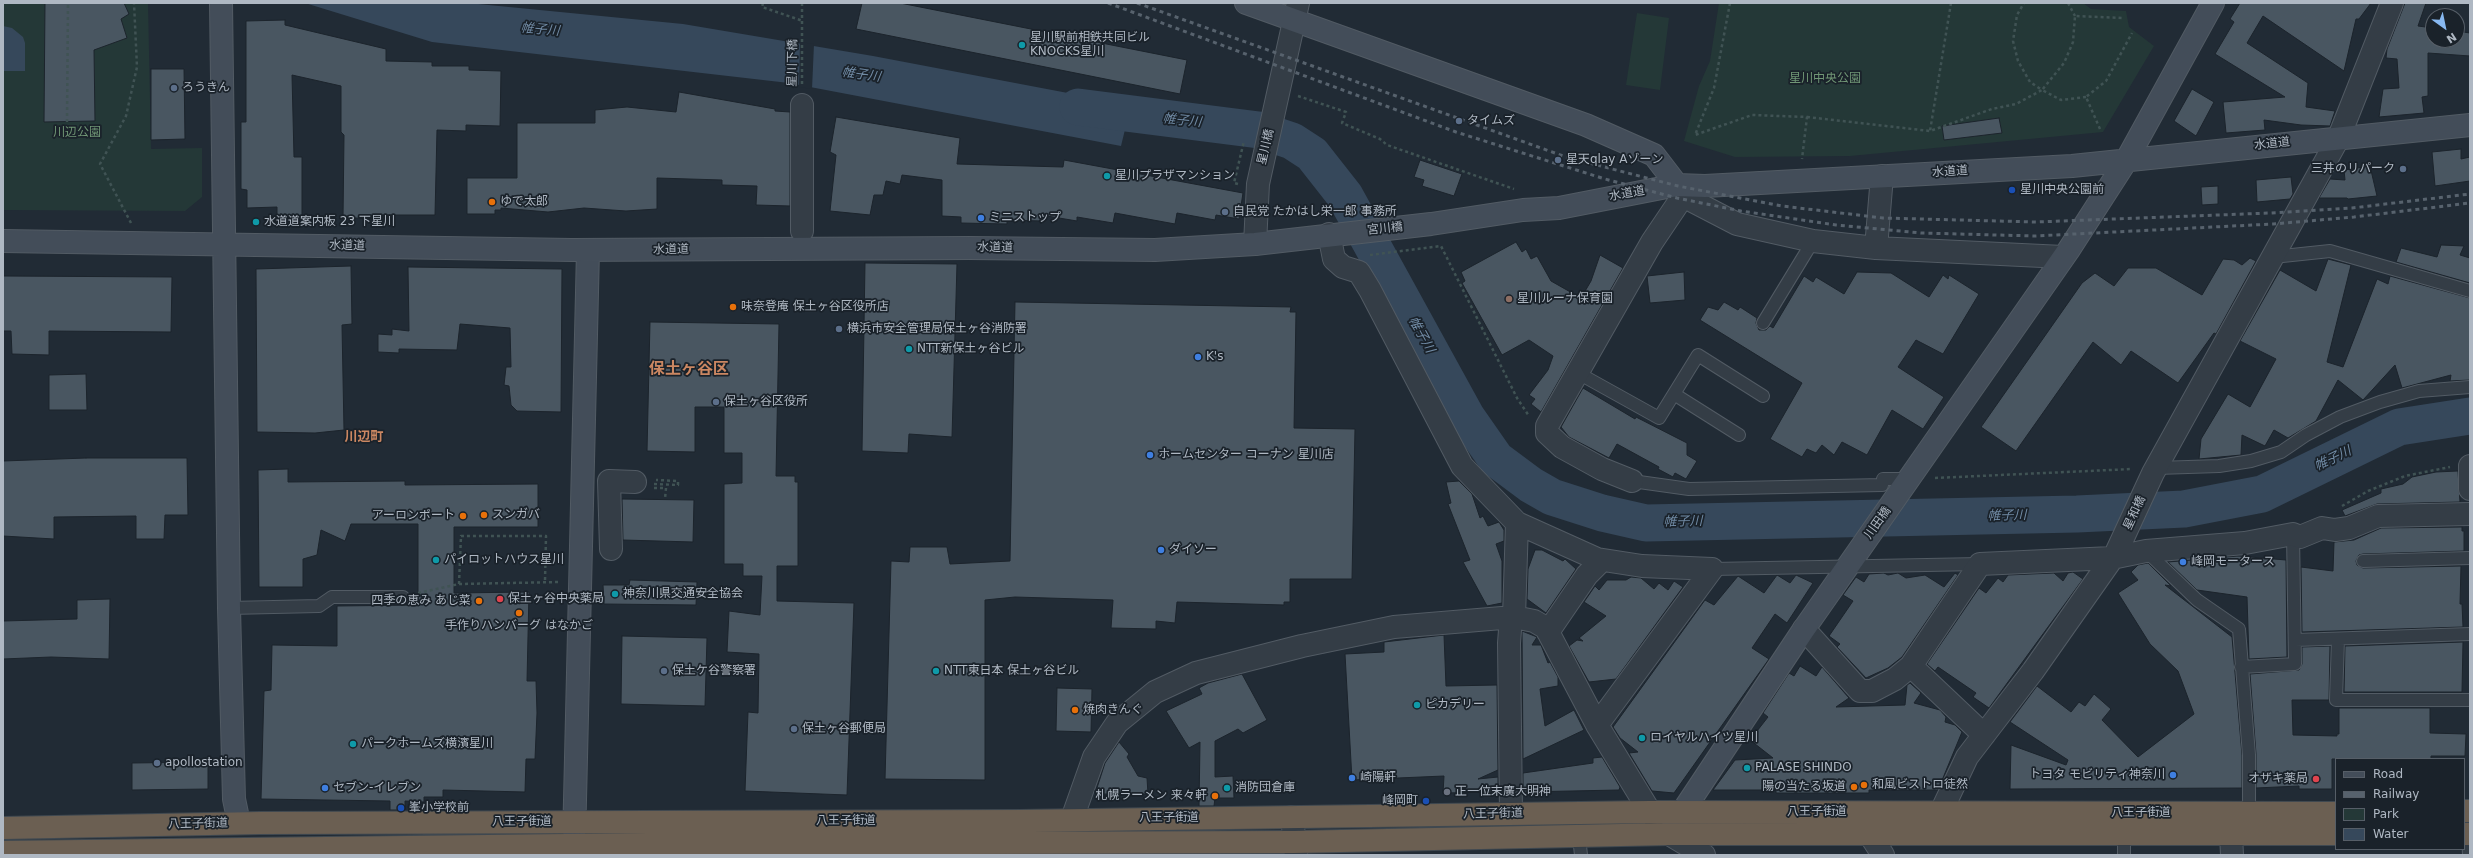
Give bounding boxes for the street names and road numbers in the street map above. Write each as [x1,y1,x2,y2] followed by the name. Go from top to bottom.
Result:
[785,39,801,87] street label: 星川下橋
[1255,128,1277,166] street label: 星川橋
[2253,135,2291,153] street label: 水道道
[1932,164,1968,180] street label: 水道道
[1608,184,1646,204] street label: 水道道
[1366,220,1404,238] street label: 宮川橋
[329,238,365,254] street label: 水道道
[977,240,1013,256] street label: 水道道
[653,242,689,258] street label: 水道道
[2121,494,2149,532] street label: 星和橋
[1862,504,1894,542] street label: 川田橋
[1787,805,1847,819] street label: 八王子街道
[1463,806,1523,822] street label: 八王子街道
[2111,806,2171,820] street label: 八王子街道
[1139,811,1199,825] street label: 八王子街道
[816,814,876,828] street label: 八王子街道
[492,815,552,829] street label: 八王子街道
[168,816,228,832] street label: 八王子街道

